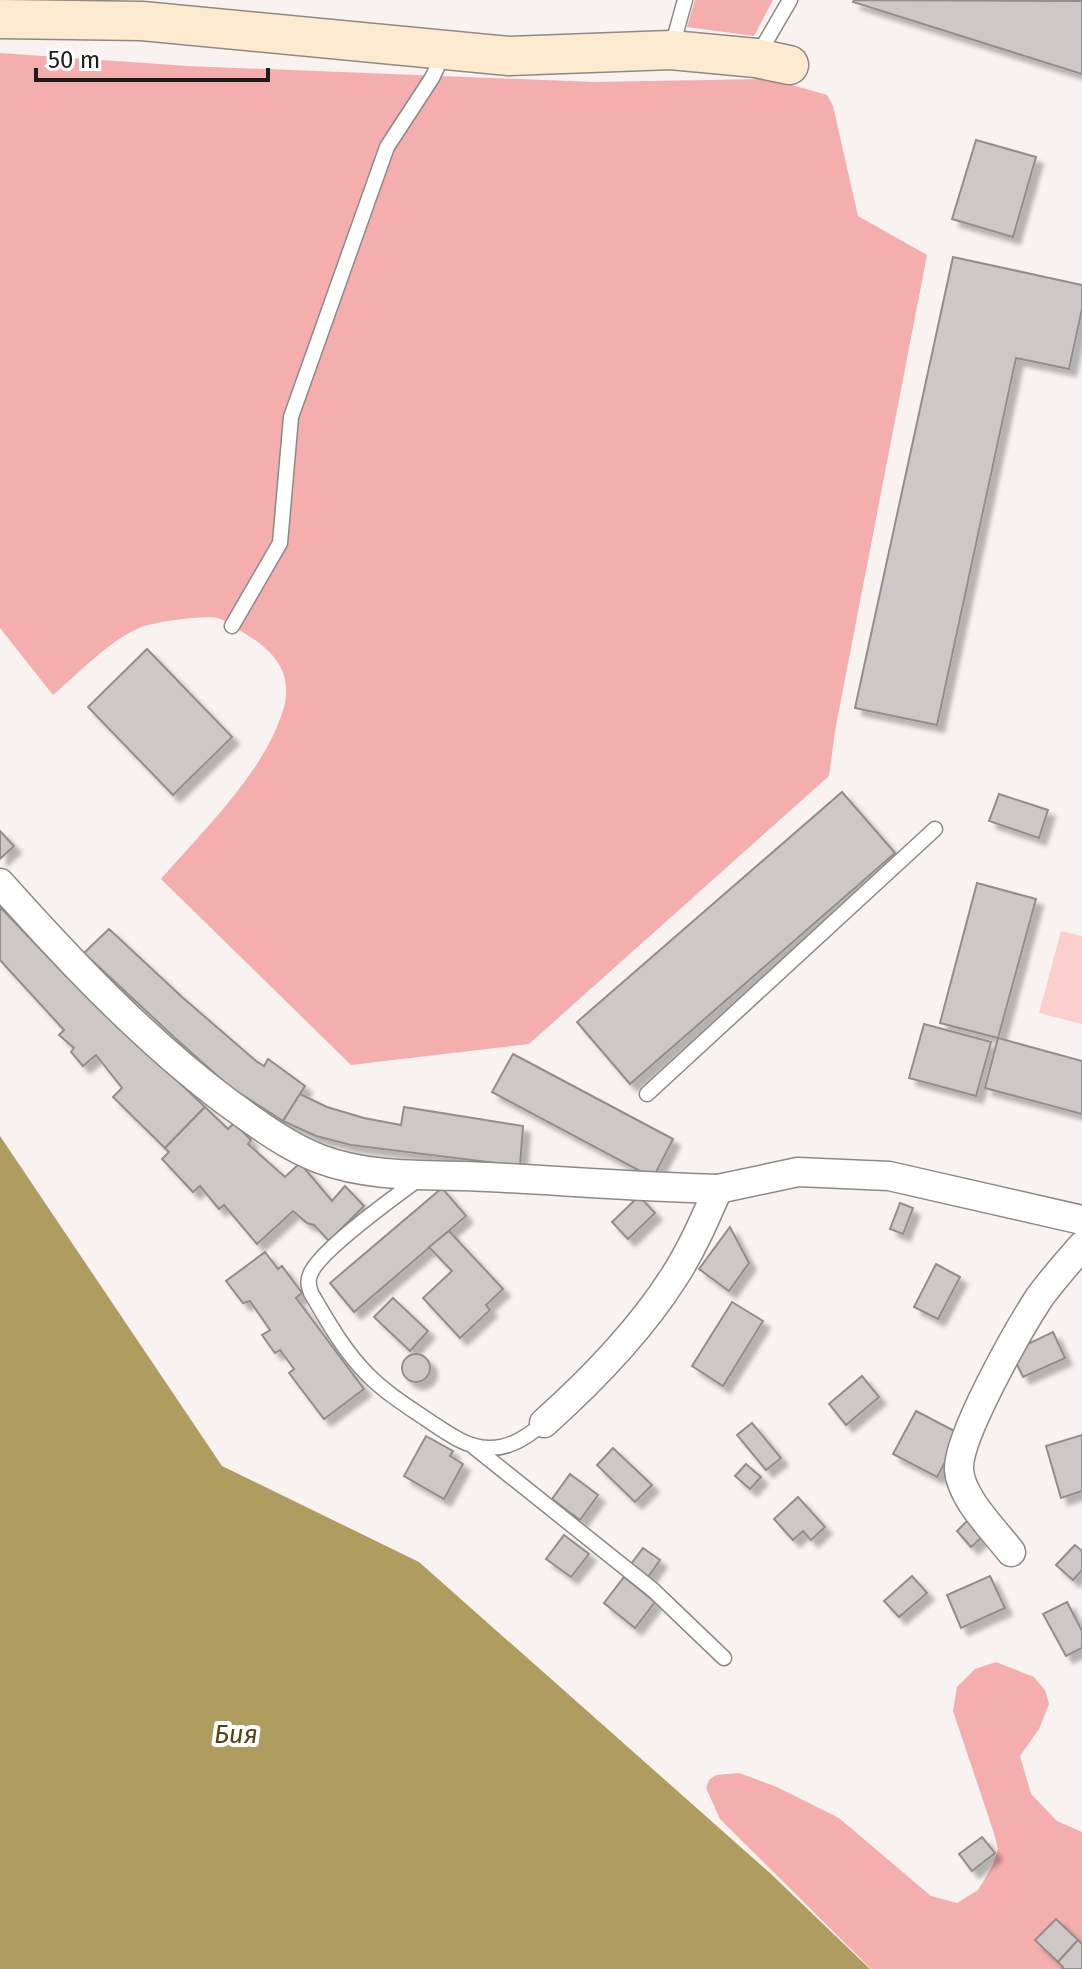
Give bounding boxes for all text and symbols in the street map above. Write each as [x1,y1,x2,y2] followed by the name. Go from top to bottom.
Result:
[36,32,268,82] scale bar
[48,46,100,74] text: 50 m
[214,1719,258,1750] water label: Бия

